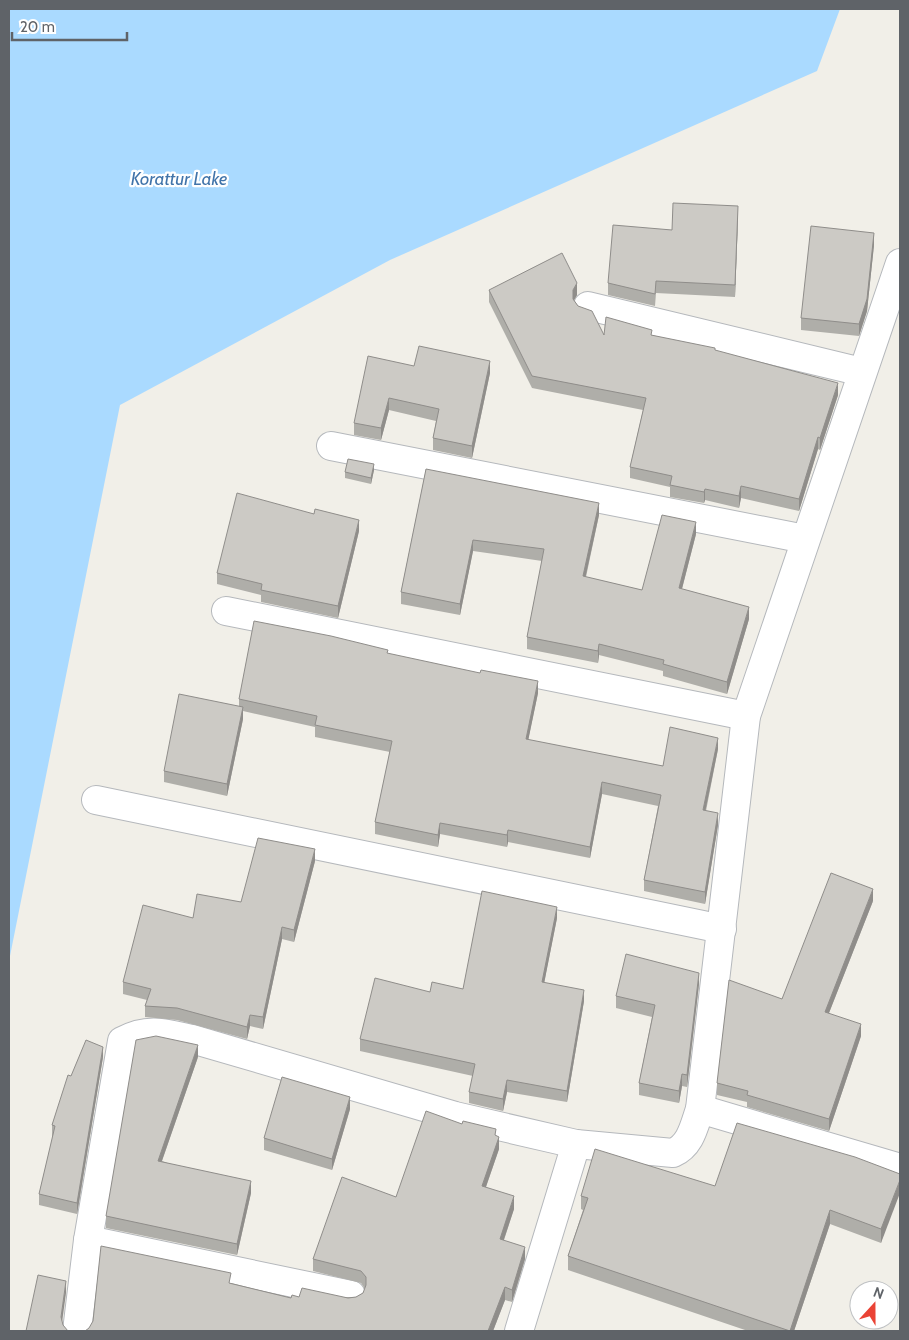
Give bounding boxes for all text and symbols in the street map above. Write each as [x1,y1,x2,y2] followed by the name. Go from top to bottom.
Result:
[12,10,128,42] scale bar
[20,18,55,36] text: 20 m
[131,168,227,190] water label: Korattur Lake
[849,1280,899,1330] north arrow
[871,1283,887,1303] text: N

